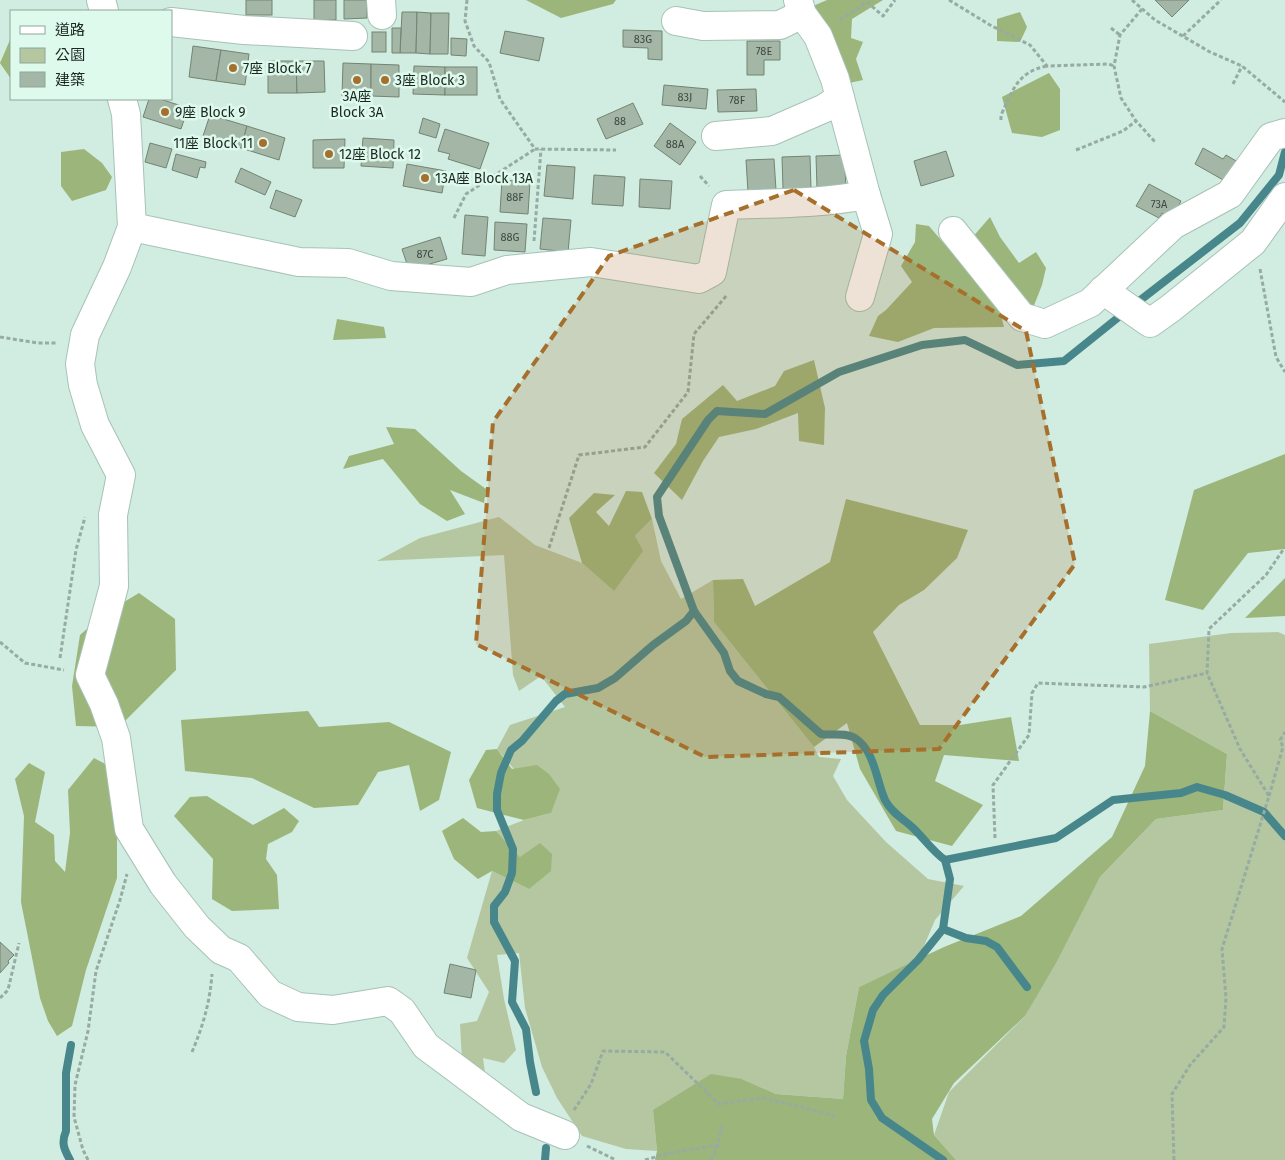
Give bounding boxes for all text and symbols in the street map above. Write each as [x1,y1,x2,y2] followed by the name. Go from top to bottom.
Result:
[10,10,172,100] legend
[55,21,85,39] text: 道路
[634,33,652,46] house number: 83G
[756,45,772,58] house number: 78E
[55,46,85,64] text: 公園
[243,60,311,77] place label: 7座 Block 7
[227,62,239,74] marker: 7座 Block 7
[55,71,85,89] text: 建築
[395,72,465,89] place label: 3座 Block 3
[351,74,363,86] marker: 3A座 Block 3A
[379,74,391,86] marker: 3座 Block 3
[330,88,384,121] place label: 3A座 Block 3A
[678,91,692,104] house number: 83J
[729,94,746,107] house number: 78F
[175,104,246,121] place label: 9座 Block 9
[159,106,171,118] marker: 9座 Block 9
[614,115,626,128] house number: 88
[173,135,253,152] place label: 11座 Block 11
[257,137,269,149] marker: 11座 Block 11
[666,138,685,151] house number: 88A
[339,146,421,163] place label: 12座 Block 12
[323,148,335,160] marker: 12座 Block 12
[435,170,533,187] place label: 13A座 Block 13A
[419,172,431,184] marker: 13A座 Block 13A
[506,191,524,204] house number: 88F
[1151,198,1168,211] house number: 73A
[500,231,520,244] house number: 88G
[417,248,433,261] house number: 87C

